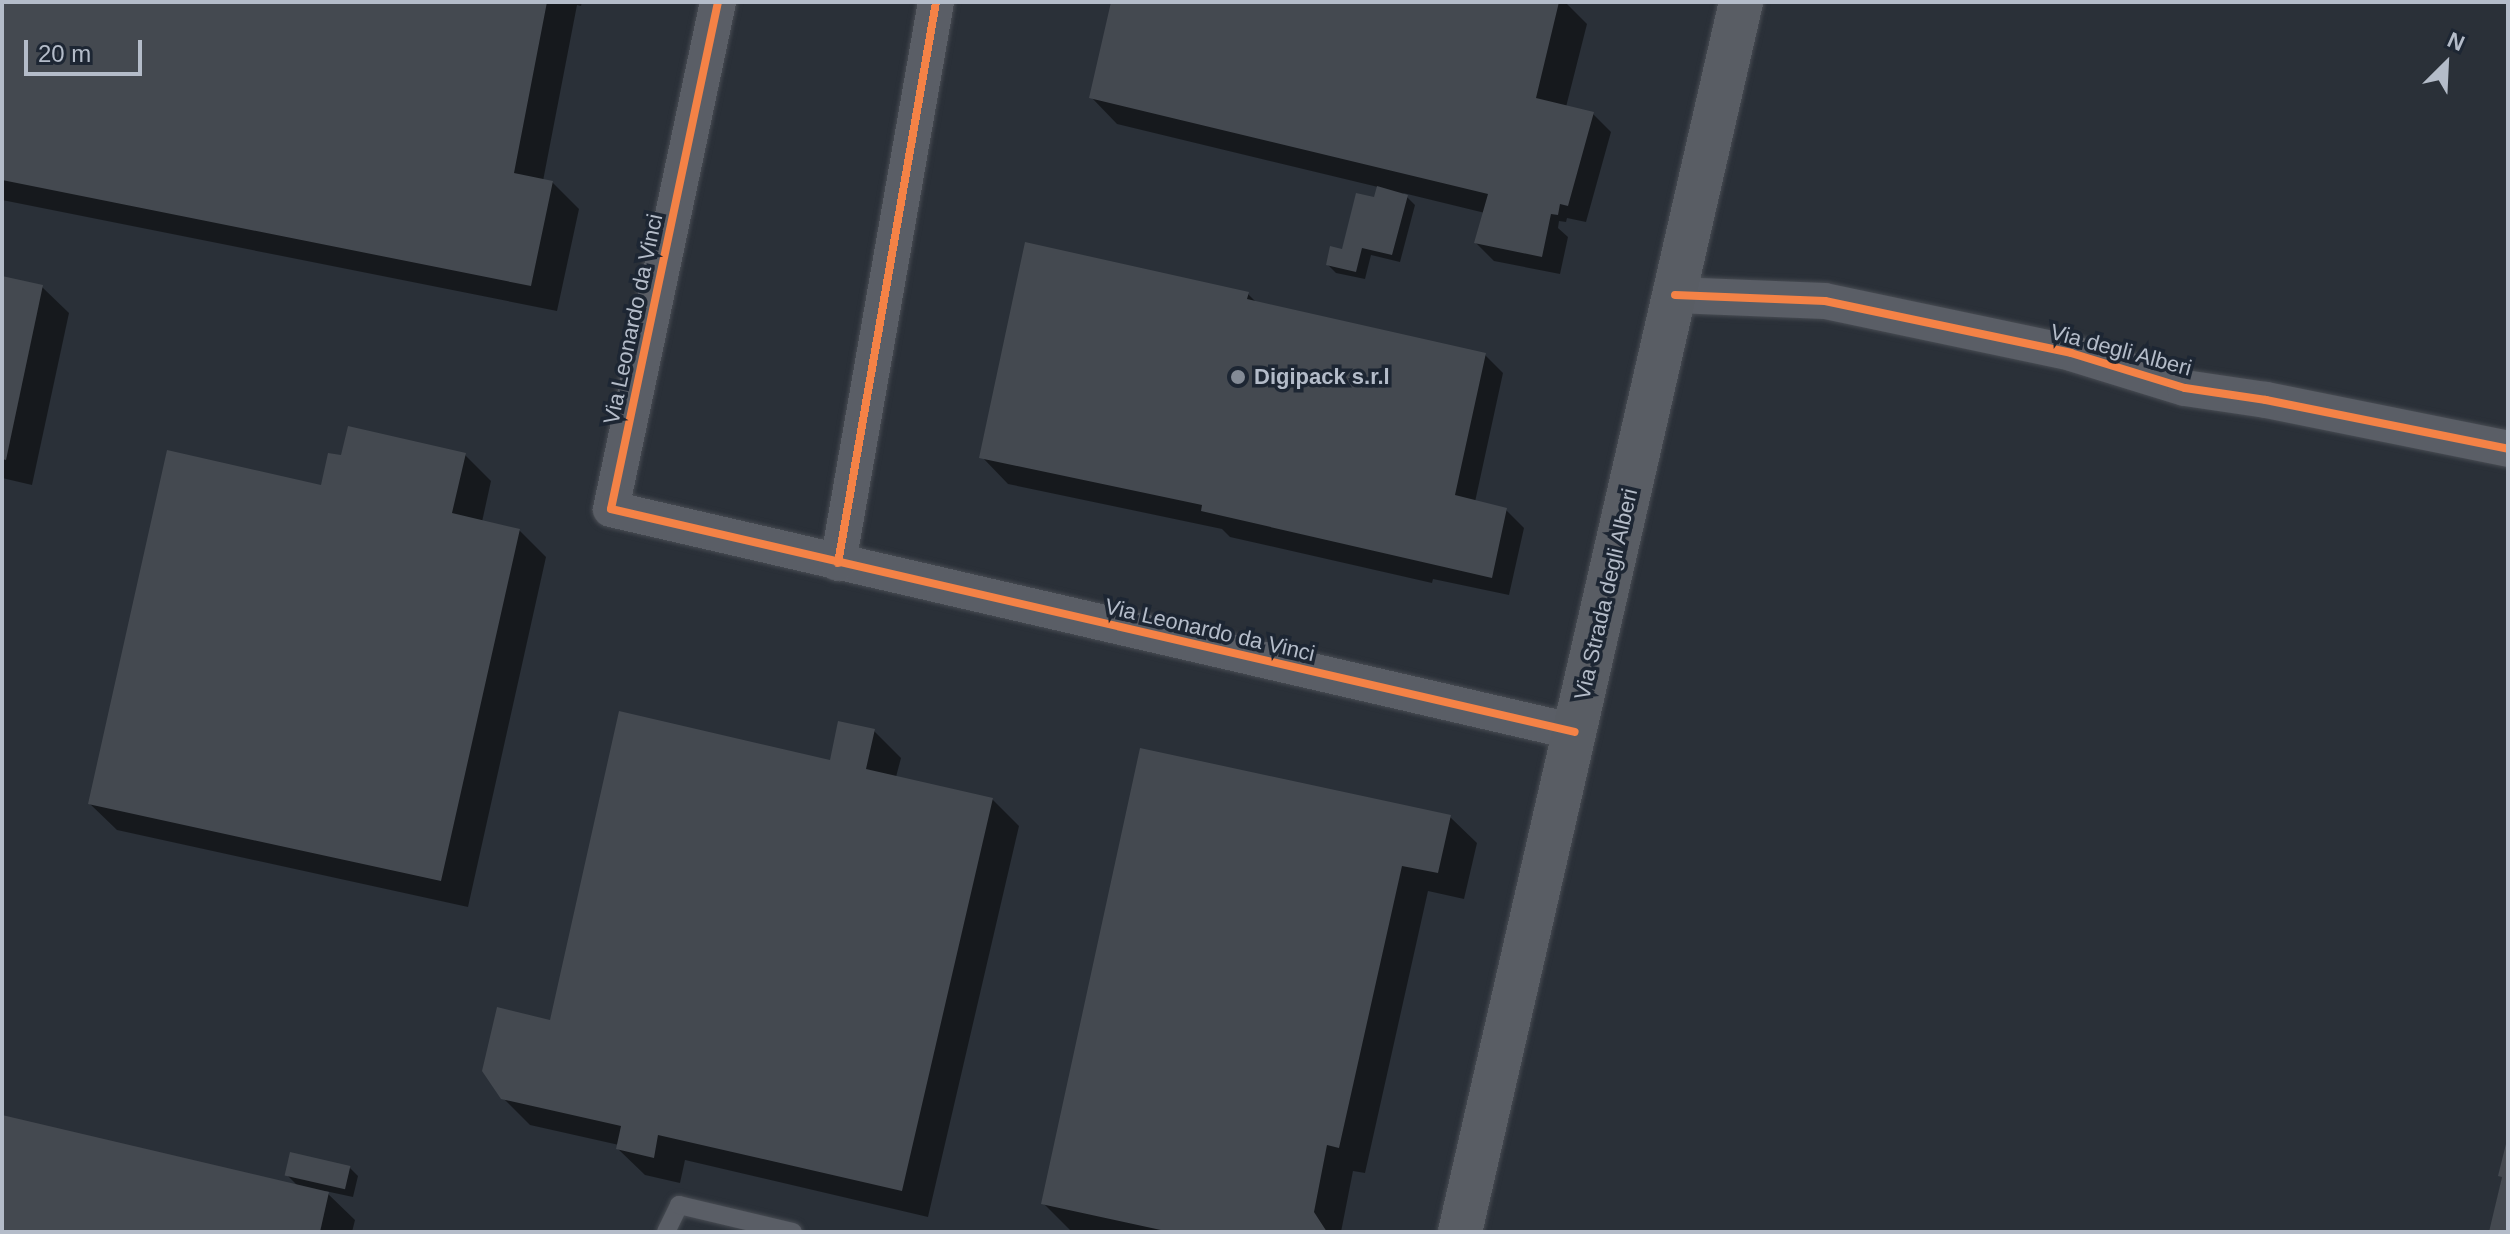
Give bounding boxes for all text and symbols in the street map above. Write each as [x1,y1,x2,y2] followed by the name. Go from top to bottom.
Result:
[28,24,146,74] scale bar
[2406,24,2486,104] north arrow
[2444,27,2468,56] text: N
[38,40,91,67] text: 20 m
[598,211,668,427] street label: Via Leonardo da Vinci
[2047,318,2195,382] street label: Via degli Alberi
[1254,364,1390,390] place label: Digipack s.r.l
[1229,368,1247,386] marker: Digipack s.r.l
[1569,485,1643,703] street label: Via Strada degli Alberi
[1103,593,1317,667] street label: Via Leonardo da Vinci

